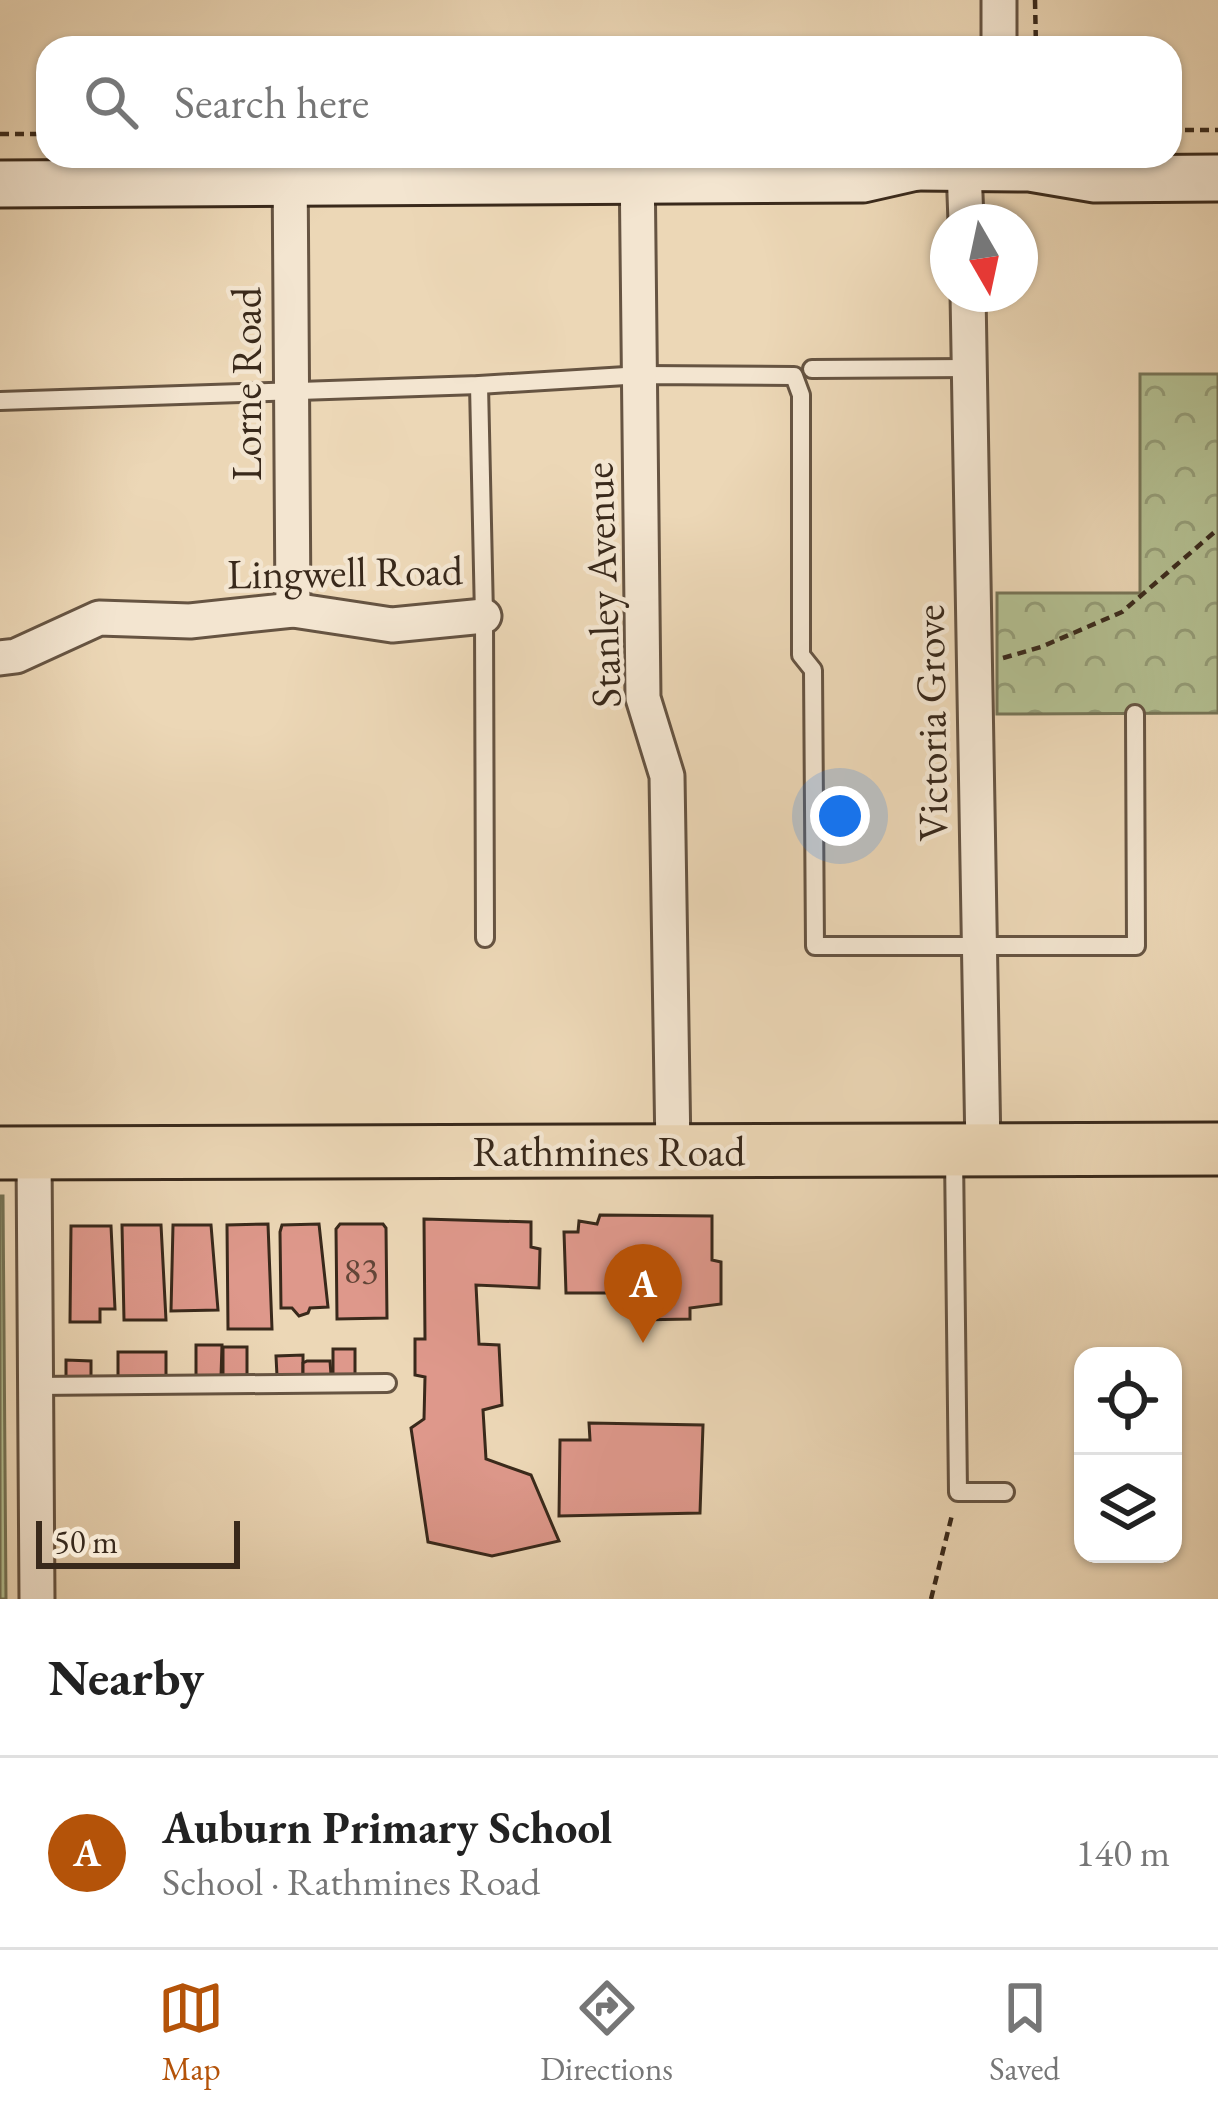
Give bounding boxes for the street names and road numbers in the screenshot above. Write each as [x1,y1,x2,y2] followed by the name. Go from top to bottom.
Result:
[219,286,274,481] street label: Lorne Road
[570,461,634,709] street label: Stanley Avenue
[227,542,464,602] street label: Lingwell Road
[901,604,961,842] street label: Victoria Grove
[473,1124,746,1179] street label: Rathmines Road

